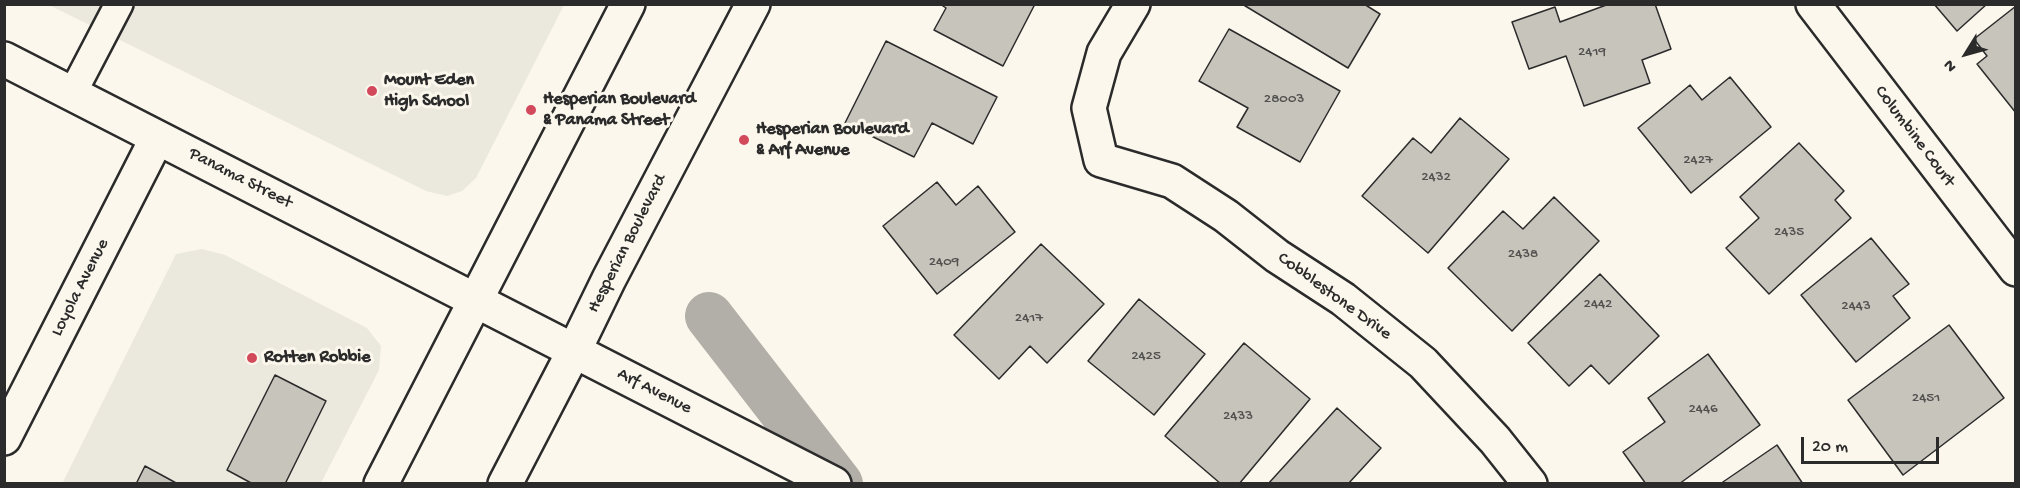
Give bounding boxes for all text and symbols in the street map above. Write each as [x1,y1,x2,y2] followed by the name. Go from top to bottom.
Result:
[1936,24,1996,84] north arrow
[1578,44,1606,62] house number: 2419
[1940,55,1962,75] text: N
[384,70,474,112] place label: Mount Eden High School
[1869,82,1959,192] street label: Columbine Court
[365,84,379,98] marker: Mount Eden High School
[543,89,696,132] place label: Hesperian Boulevard & Panama Street
[1264,91,1304,109] house number: 28003
[524,103,538,117] marker: Hesperian Boulevard & Panama Street
[756,119,909,162] place label: Hesperian Boulevard & Arf Avenue
[737,133,751,147] marker: Hesperian Boulevard & Arf Avenue
[185,144,295,214] street label: Panama Street
[1683,152,1713,170] house number: 2427
[1421,169,1451,187] house number: 2432
[584,171,672,317] street label: Hesperian Boulevard
[1774,224,1804,242] house number: 2435
[47,236,115,340] street label: Loyola Avenue
[1508,246,1538,264] house number: 2438
[1273,248,1395,346] street label: Cobblestone Drive
[929,254,959,272] house number: 2409
[1584,296,1612,314] house number: 2442
[1841,298,1871,316] house number: 2443
[1015,310,1043,328] house number: 2417
[264,347,371,369] place label: Rotten Robbie
[1131,348,1161,366] house number: 2425
[245,351,259,365] marker: Rotten Robbie
[613,364,695,420] street label: Arf Avenue
[1912,390,1940,408] house number: 2451
[1688,401,1718,419] house number: 2446
[1223,408,1253,426] house number: 2433
[1804,425,1942,463] scale bar
[1812,437,1848,458] text: 20 m

